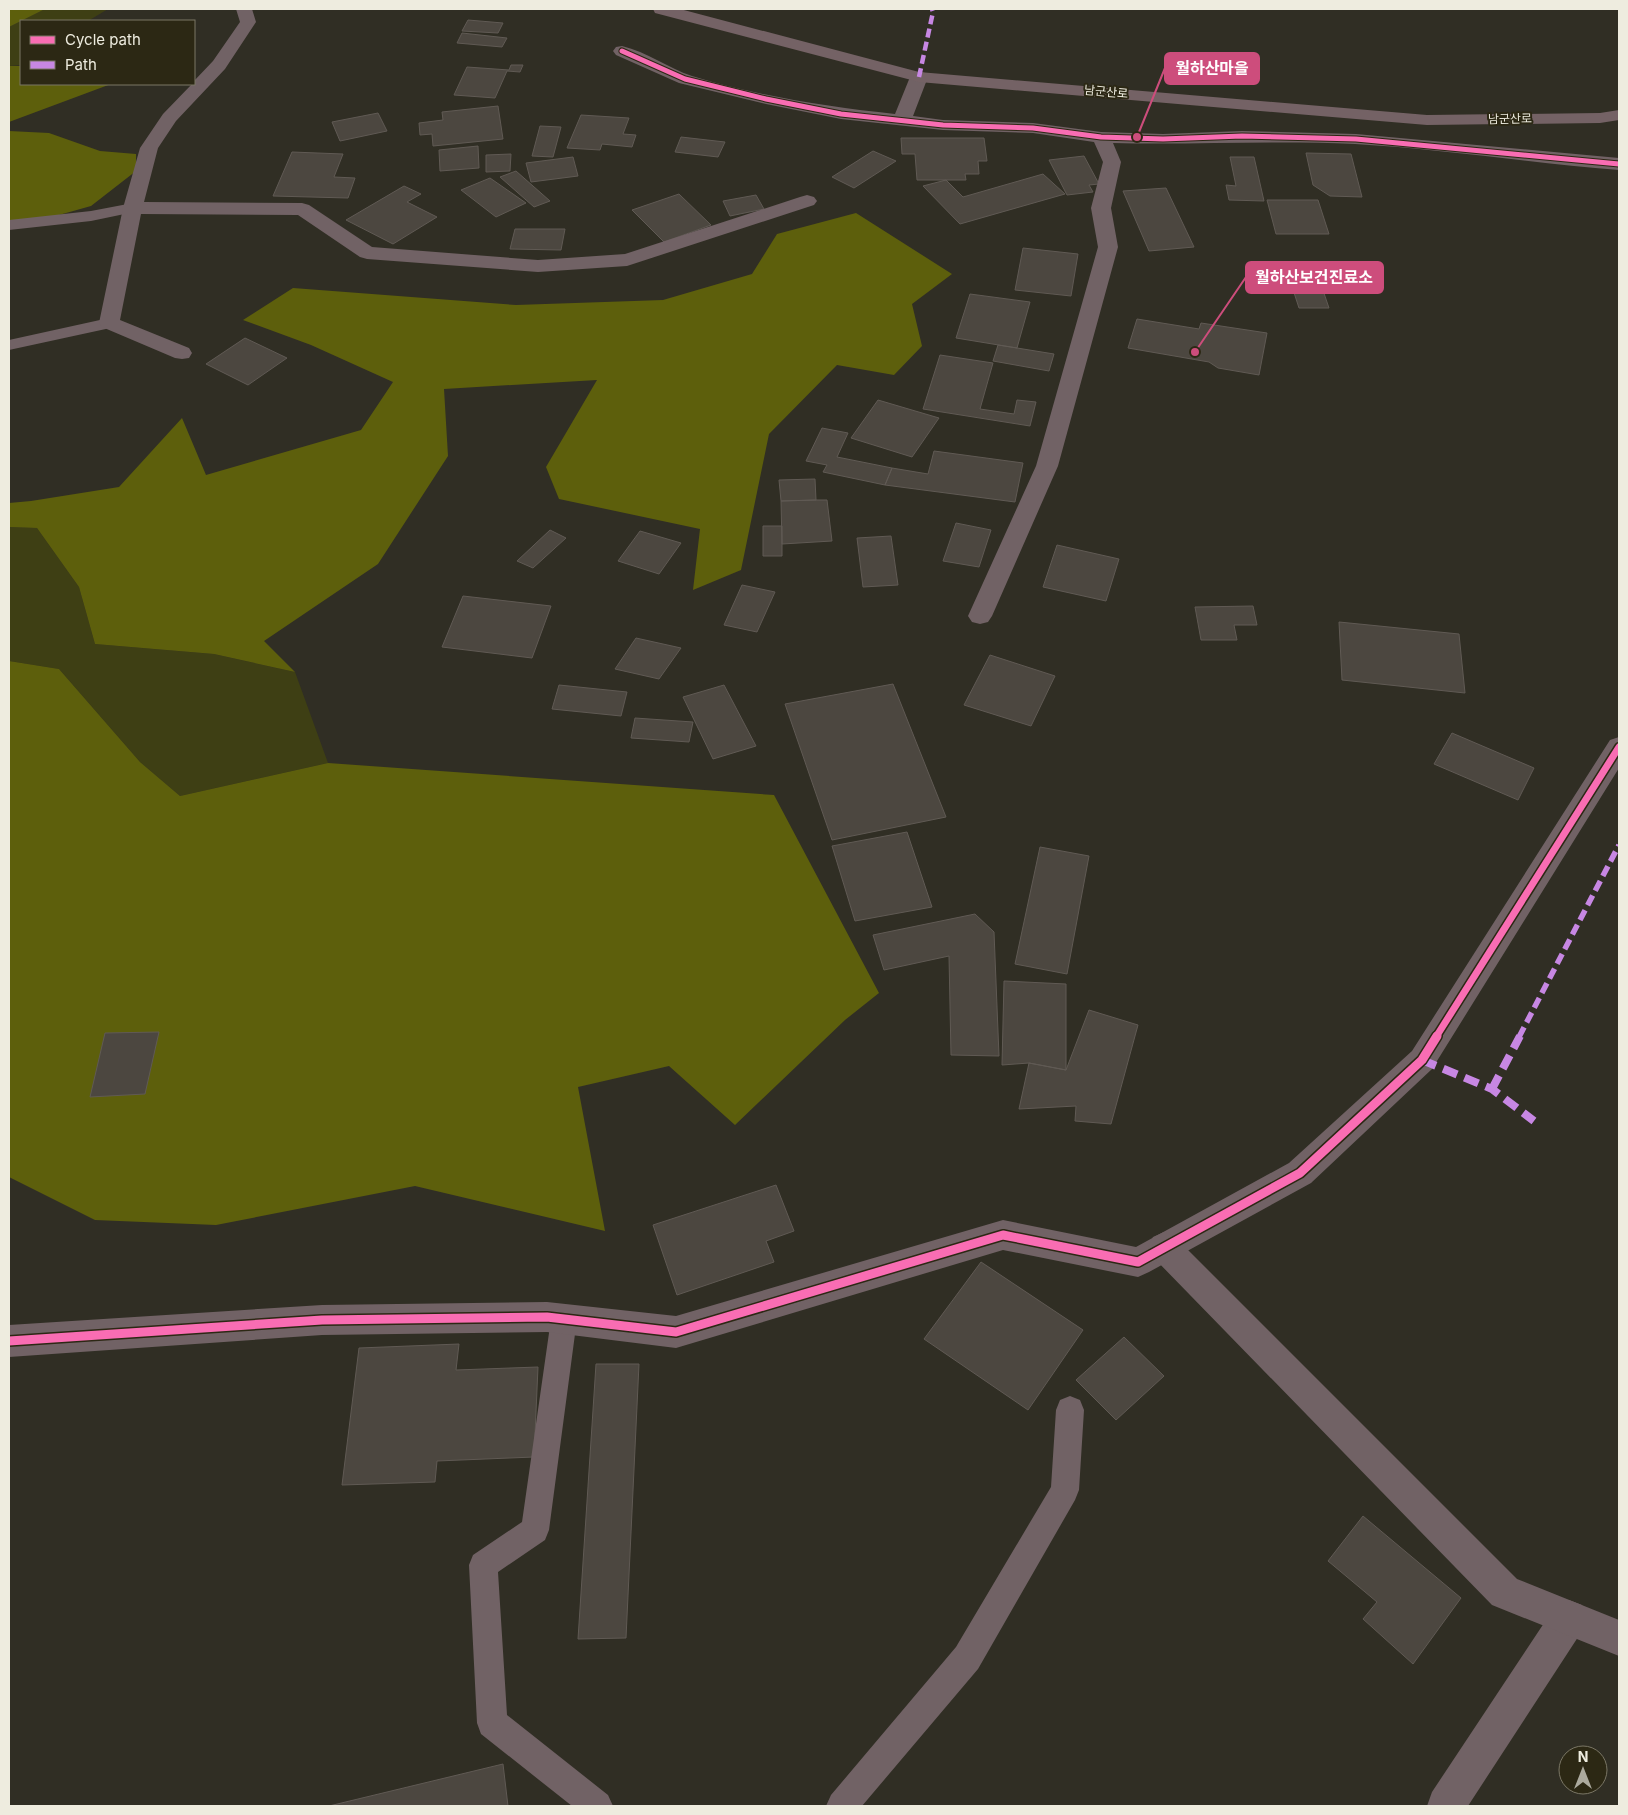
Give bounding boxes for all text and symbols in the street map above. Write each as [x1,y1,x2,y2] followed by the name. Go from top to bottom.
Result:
[20,20,195,85] legend
[65,30,141,49] text: Cycle path
[1165,53,1259,84] callout: 월하산마을
[65,55,97,74] text: Path
[1175,58,1249,78] text: 월하산마을
[1083,82,1129,101] street label: 남군산로
[1488,111,1532,126] street label: 남군산로
[1246,262,1383,293] callout: 월하산보건진료소
[1255,267,1373,287] text: 월하산보건진료소
[1558,1745,1608,1795] north arrow
[1578,1748,1588,1765] text: N

